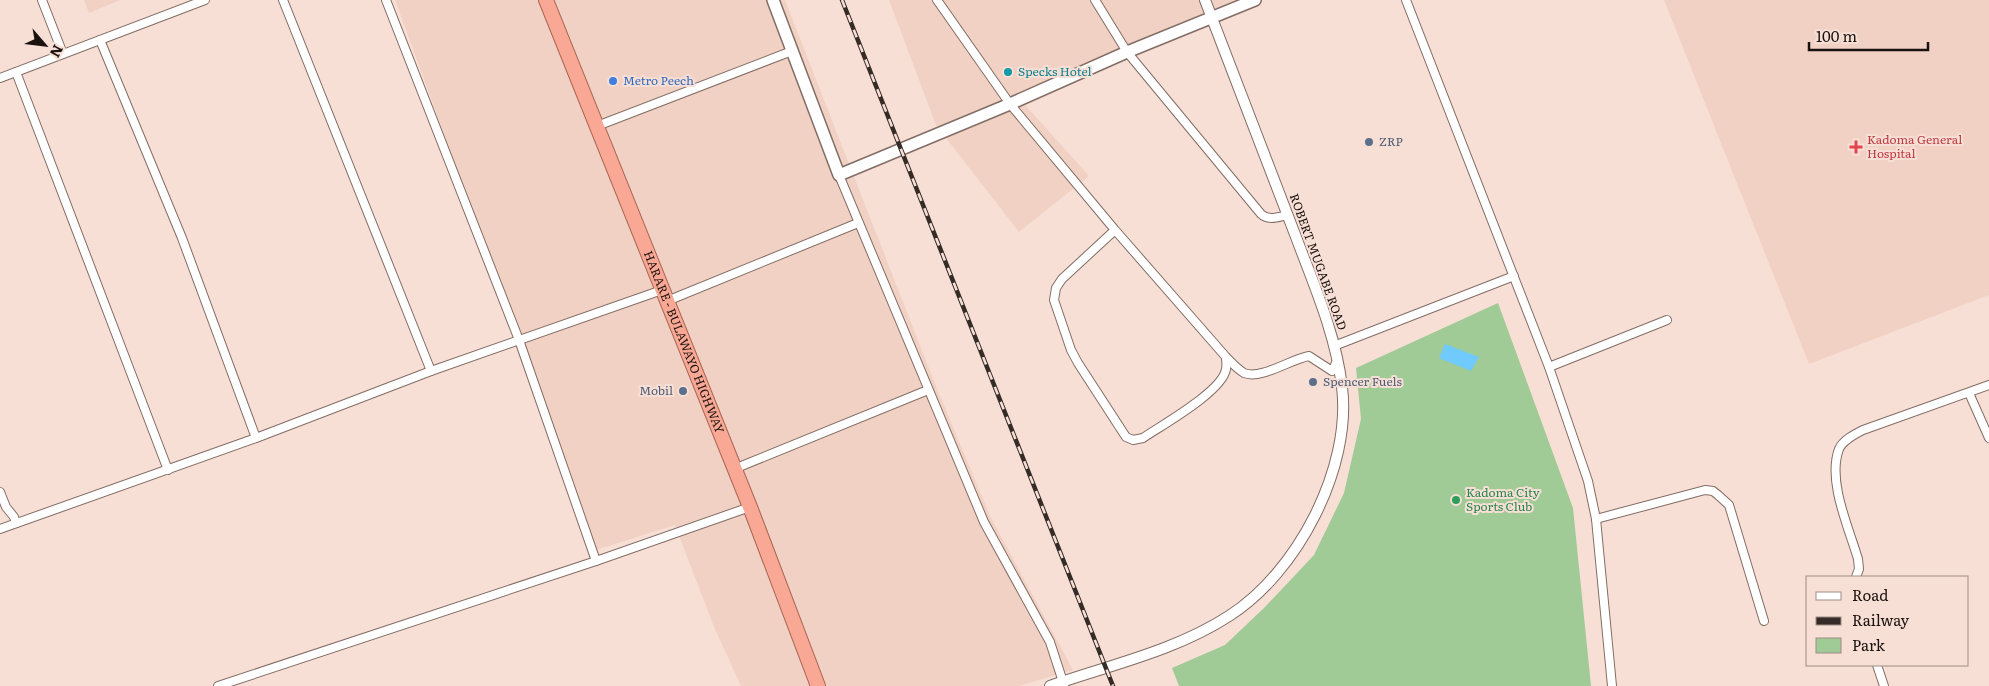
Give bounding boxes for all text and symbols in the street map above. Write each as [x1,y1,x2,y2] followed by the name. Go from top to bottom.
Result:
[20,20,70,70] north arrow
[1809,20,1928,52] scale bar
[1816,24,1857,47] text: 100 m
[46,42,69,62] text: N
[1018,62,1092,80] place label: Specks Hotel
[1002,66,1014,78] marker: Specks Hotel
[623,71,694,89] place label: Metro Peech
[607,75,619,87] marker: Metro Peech
[1867,130,1962,162] place label: Kadoma General Hospital
[1379,132,1403,150] place label: ZRP
[1363,136,1375,148] marker: ZRP
[1849,140,1863,154] marker: Kadoma General Hospital
[1286,191,1352,332] street label: ROBERT MUGABE ROAD
[640,248,730,436] street label: HARARE - BULAWAYO HIGHWAY
[1323,372,1402,390] place label: Spencer Fuels
[1307,376,1319,388] marker: Spencer Fuels
[639,381,673,399] place label: Mobil
[677,385,689,397] marker: Mobil
[1466,483,1540,515] place label: Kadoma City Sports Club
[1450,494,1462,506] marker: Kadoma City Sports Club
[1806,576,1969,666] legend
[1852,583,1888,606] text: Road
[1852,608,1910,631] text: Railway
[1852,633,1886,656] text: Park

